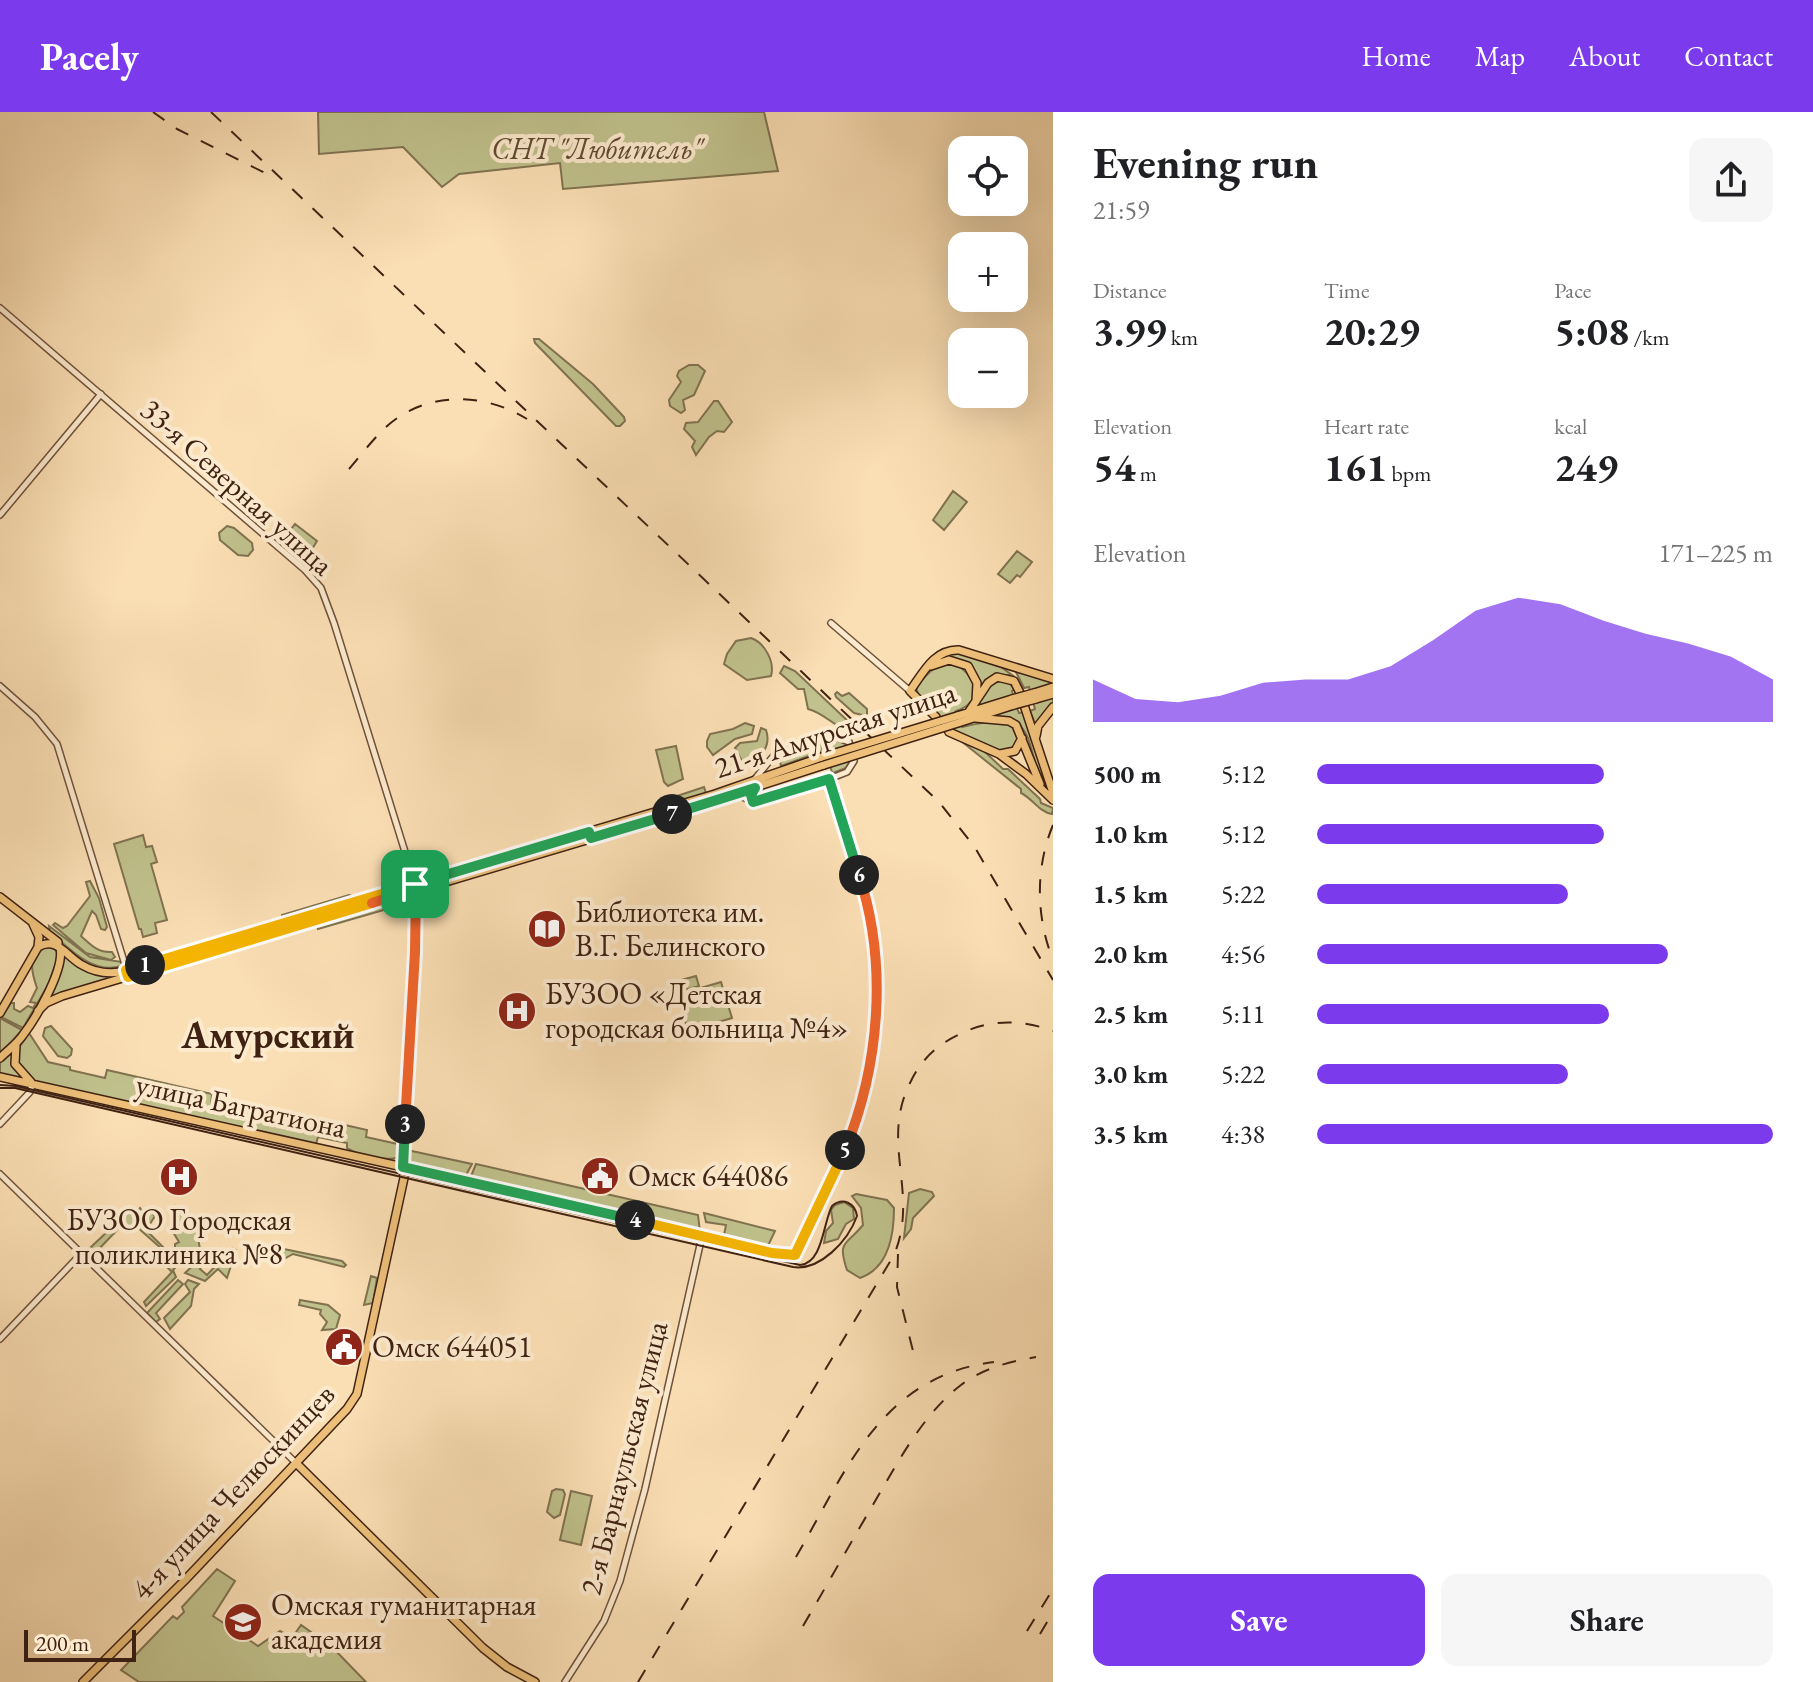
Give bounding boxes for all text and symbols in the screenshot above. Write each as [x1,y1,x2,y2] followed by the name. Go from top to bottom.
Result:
[40,32,139,81] text: Pacely
[1361,38,1431,74] text: Home
[1475,38,1525,74] text: Map
[1569,38,1640,74] text: About
[1684,38,1773,74] text: Contact
[491,129,706,168] park label: СНТ "Любитель"
[1093,134,1318,191] text: Evening run
[948,136,1028,408] map controls
[948,136,1028,216] button: locate
[1689,138,1773,222] button: share
[1093,193,1149,227] text: 21:59
[948,232,1028,312] button: +
[1093,276,1166,305] text: Distance
[1324,276,1369,305] text: Time
[1554,276,1591,305] text: Pace
[1093,305,1166,357] text: 3.99
[1324,305,1420,357] text: 20:29
[1554,305,1629,357] text: 5:08
[1166,323,1198,352] text: km
[1629,323,1670,352] text: /km
[948,328,1028,408] button: −
[133,390,342,584] street label: 33-я Северная улица
[1093,412,1172,441] text: Elevation
[1324,412,1409,441] text: Heart rate
[1554,412,1587,441] text: kcal
[1093,441,1135,493] text: 54
[1324,441,1387,493] text: 161
[1554,441,1618,493] text: 249
[1135,459,1157,488] text: m
[1387,459,1431,488] text: bpm
[1093,536,1187,570] text: Elevation
[1658,536,1773,570] text: 171–225 m
[709,672,961,787] street label: 21-я Амурская улица
[1093,757,1161,791] text: 500 m
[1221,757,1265,791] text: 5:12
[652,794,692,834] pin: 7
[666,799,678,828] text: 7
[1093,817,1168,851] text: 1.0 km
[1221,817,1265,851] text: 5:12
[381,850,449,918] pin
[839,855,879,895] pin: 6
[853,860,865,889] text: 6
[393,862,437,906] icon: arrive
[1093,877,1168,911] text: 1.5 km
[1221,877,1265,911] text: 5:22
[575,892,766,965] place label: Библиотека им. В.Г. Белинского
[526,908,568,950] library icon: Библиотека им. В.Г. Белинского
[1093,937,1168,971] text: 2.0 km
[1221,937,1265,971] text: 4:56
[125,945,165,985] pin: 1
[139,950,151,979] text: 1
[545,974,848,1047] place label: БУЗОО «Детская городская больница №4»
[496,990,538,1032] hospital icon: БУЗОО «Детская городская больница №4»
[1093,997,1168,1031] text: 2.5 km
[1221,997,1265,1031] text: 5:11
[180,1010,355,1059] district label: Амурский
[1093,1057,1168,1091] text: 3.0 km
[1221,1057,1265,1091] text: 5:22
[132,1064,350,1147] street label: улица Багратиона
[385,1104,425,1144] pin: 3
[399,1109,411,1138] text: 3
[1093,1117,1168,1151] text: 3.5 km
[1221,1117,1265,1151] text: 4:38
[825,1130,865,1170] pin: 5
[839,1135,851,1164] text: 5
[579,1155,621,1197] public building icon: Омск 644086
[158,1156,200,1198] hospital icon: БУЗОО Городская поликлиника №8
[628,1156,788,1195] place label: Омск 644086
[66,1200,292,1273] place label: БУЗОО Городская поликлиника №8
[615,1200,655,1240] pin: 4
[629,1205,641,1234] text: 4
[571,1317,676,1599] street label: 2-я Барнаульская улица
[323,1326,365,1368] public building icon: Омск 644051
[372,1327,532,1366] place label: Омск 644051
[122,1375,343,1608] street label: 4-я улица Челюскинцев
[1093,1574,1425,1666] button: Save
[1441,1574,1773,1666] button: Share
[271,1585,536,1658] place label: Омская гуманитарная академия
[222,1601,264,1643] school or university icon: Омская гуманитарная академия
[24,1626,136,1662] scale bar
[36,1629,89,1658] text: 200 m

